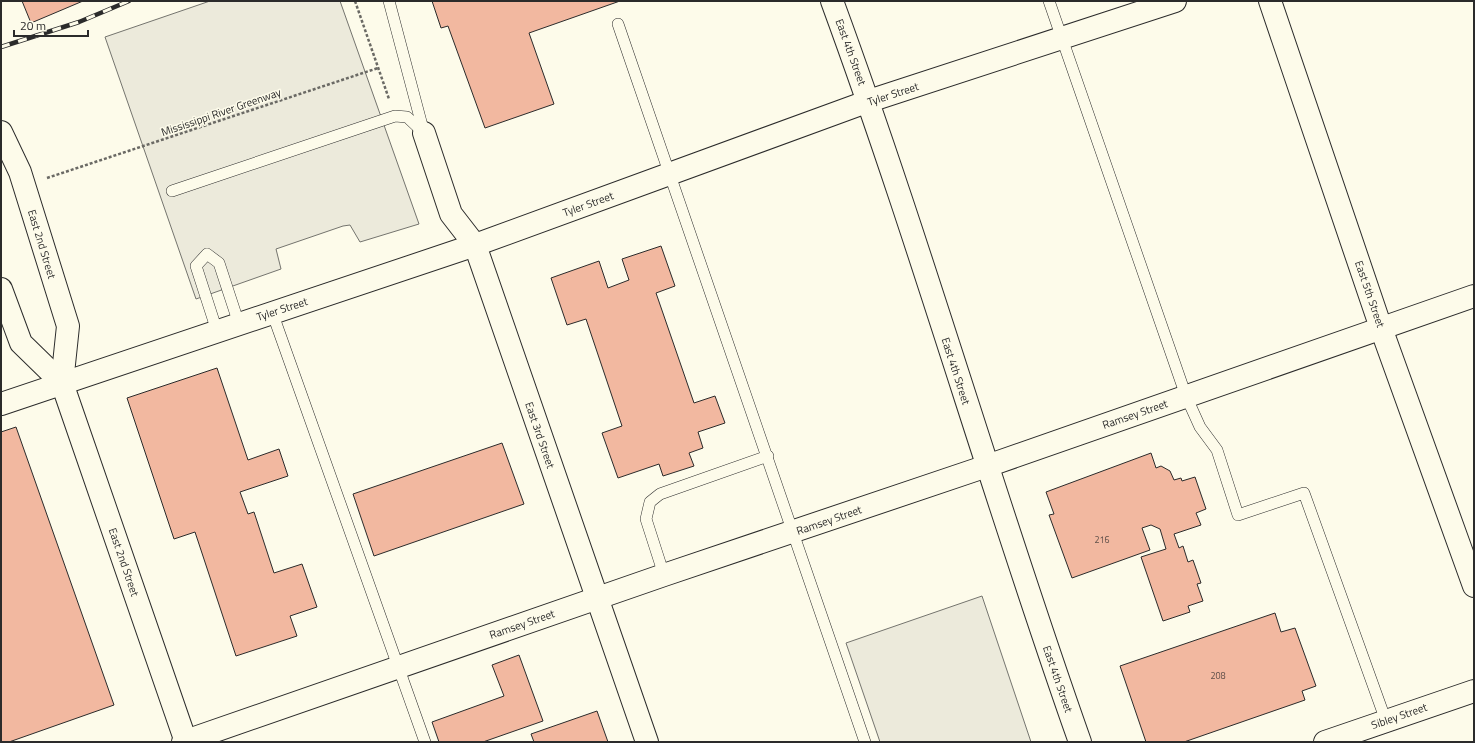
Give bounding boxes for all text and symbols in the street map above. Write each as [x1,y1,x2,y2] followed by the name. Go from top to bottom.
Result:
[14,12,88,38] scale bar
[20,16,46,35] text: 20 m
[832,17,870,88] street label: East 4th Street
[865,78,921,110] street label: Tyler Street
[159,84,284,140] street label: Mississippi River Greenway
[560,187,616,221] street label: Tyler Street
[24,207,60,281] street label: East 2nd Street
[1351,258,1389,330] street label: East 5th Street
[254,293,310,325] street label: Tyler Street
[938,335,974,407] street label: East 4th Street
[1100,395,1170,433] street label: Ramsey Street
[521,400,559,471] street label: East 3rd Street
[794,501,864,539] street label: Ramsey Street
[105,526,143,599] street label: East 2nd Street
[1094,533,1110,546] house number: 216
[487,605,557,643] street label: Ramsey Street
[1039,643,1077,715] street label: East 4th Street
[1210,669,1226,682] house number: 208
[1369,699,1429,733] street label: Sibley Street

